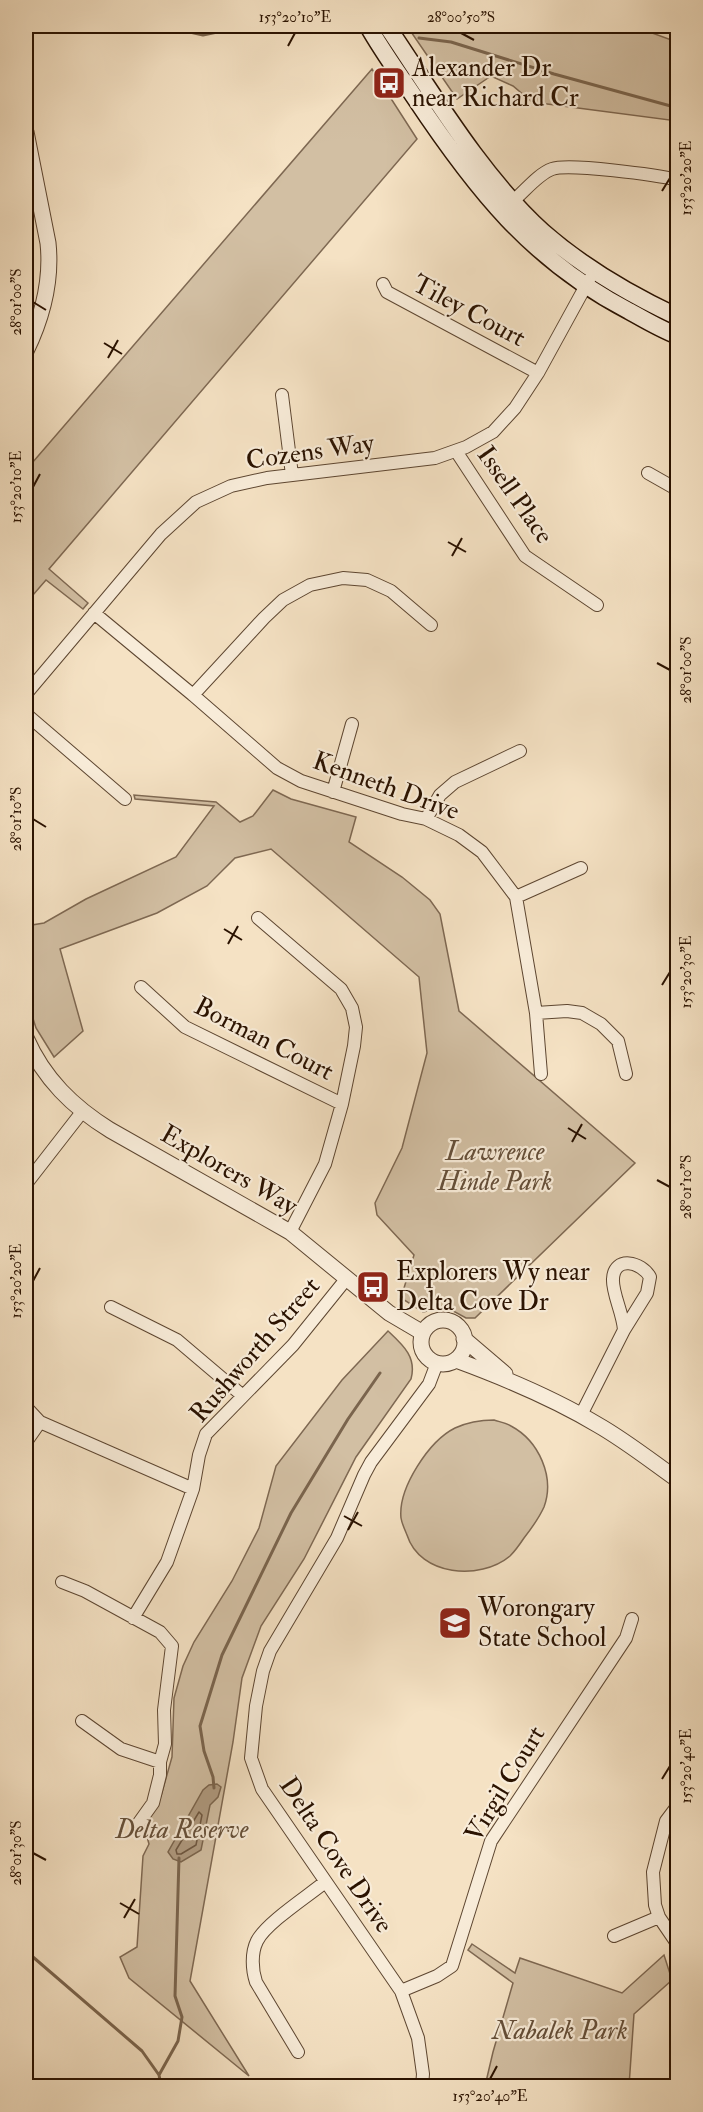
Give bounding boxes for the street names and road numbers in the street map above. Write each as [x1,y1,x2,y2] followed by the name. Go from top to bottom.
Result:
[407,268,531,354] street label: Tiley Court
[244,427,377,477] street label: Cozens Way
[470,440,560,550] street label: Issell Place
[308,745,464,827] street label: Kenneth Drive
[189,990,339,1088] street label: Borman Court
[154,1118,304,1223] street label: Explorers Way
[183,1271,327,1429] street label: Rushworth Street
[458,1720,552,1848] street label: Virgil Court
[272,1771,400,1939] street label: Delta Cove Drive

